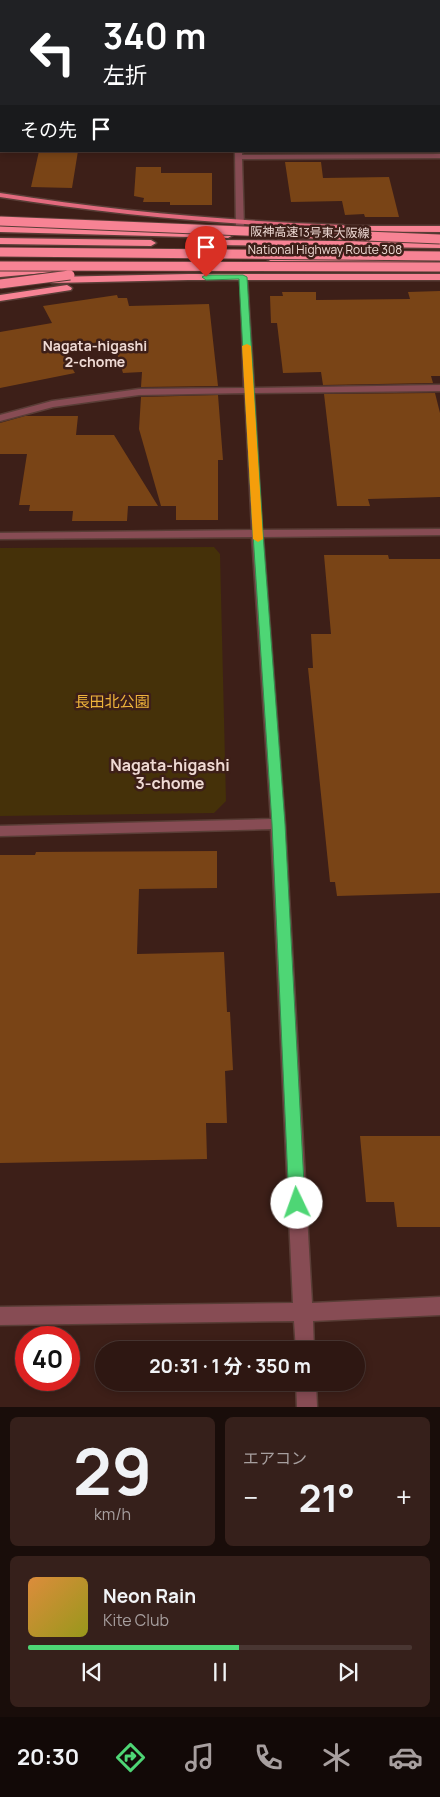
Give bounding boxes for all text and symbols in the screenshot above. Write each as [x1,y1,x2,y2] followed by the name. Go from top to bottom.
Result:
[103,12,206,60] text: 340 m
[20,20,85,85] icon: left
[103,60,147,90] text: 左折
[87,115,115,143] icon: arrive
[20,117,77,143] text: その先
[250,222,370,242] street label: 阪神高速13号東大阪線
[185,226,227,277] pin
[192,233,220,261] icon: arrive
[248,241,402,258] street label: National Highway Route 308
[43,336,147,371] district label: Nagata-higashi 2-chome
[74,691,150,712] park label: 長田北公園
[110,754,230,794] district label: Nagata-higashi 3-chome
[270,1176,322,1228] position arrow
[15,1326,80,1391] speed limit sign: 40
[149,1353,311,1379] text: 20:31 · 1 分 · 350 m
[73,1426,152,1515] text: 29
[243,1447,307,1469] text: エアコン
[299,1471,355,1523] text: 21°
[243,1478,258,1516] text: −
[396,1478,412,1516] text: +
[94,1503,131,1525] text: km/h
[103,1583,196,1609] text: Neon Rain
[103,1609,169,1631] text: Kite Club
[78,1658,106,1686] icon: previous
[206,1658,234,1686] icon: pause
[334,1658,362,1686] icon: next
[113,1740,148,1775] icon: directions
[182,1740,217,1775] icon: music
[251,1740,286,1775] icon: phone
[319,1740,354,1775] icon: climate
[388,1740,423,1775] icon: car
[17,1742,79,1772] text: 20:30

